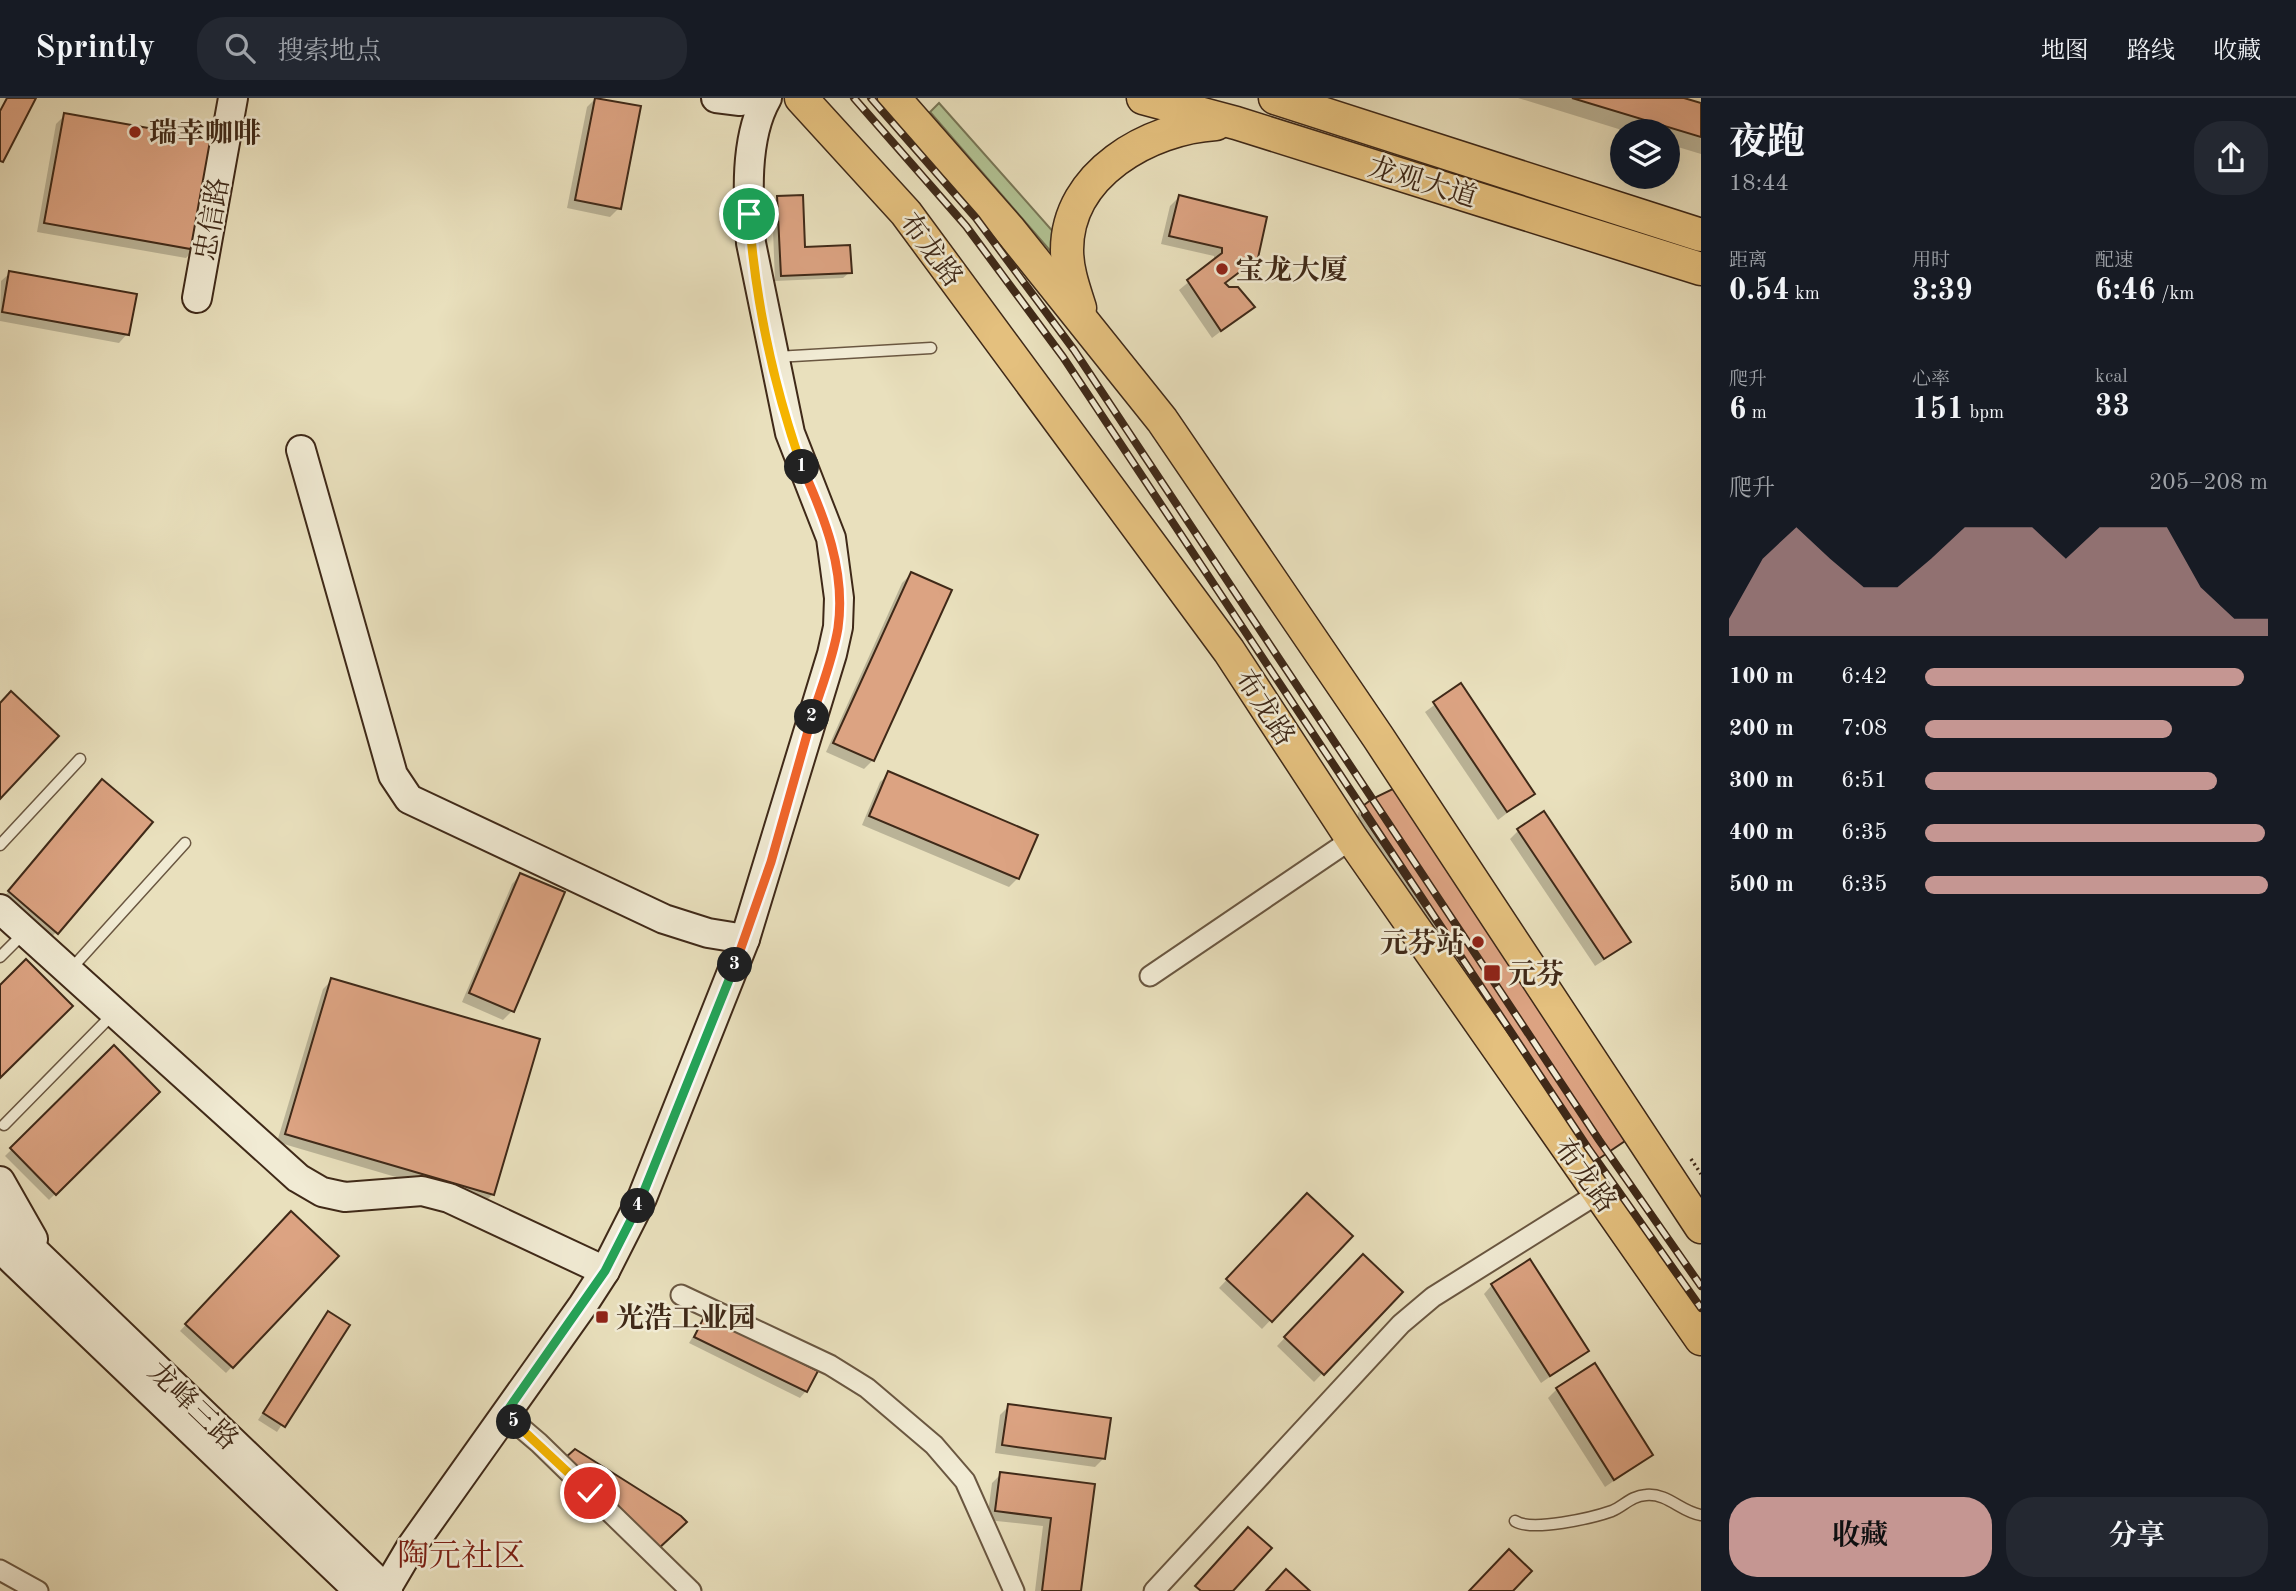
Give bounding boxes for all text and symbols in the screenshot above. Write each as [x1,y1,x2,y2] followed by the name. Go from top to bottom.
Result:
[197,17,687,80] search box
[221,29,259,67] icon: search
[35,32,155,65] text: Sprintly
[277,39,381,65] text: 搜索地点
[2041,40,2089,64] text: 地图
[2127,40,2175,64] text: 路线
[2213,40,2261,64] text: 收藏
[149,118,261,149] place label: 瑞幸咖啡
[1610,119,1680,189] map controls
[1610,119,1680,189] button: layers
[2194,121,2268,195] button: share
[127,124,143,140] marker: 瑞幸咖啡
[1729,125,1805,163] text: 夜跑
[1364,151,1481,214] street label: 龙观大道
[1729,172,1789,195] text: 18:44
[190,175,235,263] street label: 忠信路
[719,184,779,244] pin
[730,195,768,233] icon: arrive
[893,207,968,293] street label: 布龙路
[1729,252,1767,271] text: 距离
[1912,252,1950,271] text: 用时
[2095,252,2133,271] text: 配速
[1236,254,1348,286] place label: 宝龙大厦
[1214,261,1230,277] marker: 宝龙大厦
[1729,276,1790,306] text: 0.54
[1912,276,1973,306] text: 3:39
[2095,276,2156,306] text: 6:46
[1790,285,1820,304] text: km
[2156,285,2194,304] text: /km
[2095,368,2128,387] text: kcal
[1729,371,1767,390] text: 爬升
[1912,371,1950,390] text: 心率
[2095,392,2130,422] text: 33
[1729,395,1746,425] text: 6
[1912,395,1964,425] text: 151
[1746,404,1767,423] text: m
[1964,404,2004,423] text: bpm
[784,450,820,484] pin: 1
[796,457,807,476] text: 1
[2149,471,2268,494] text: 205–208 m
[1729,477,1775,500] text: 爬升
[1229,664,1301,751] street label: 布龙路
[1729,665,1794,688] text: 100 m
[1841,665,1887,688] text: 6:42
[794,700,830,734] pin: 2
[806,707,817,726] text: 2
[1729,717,1794,740] text: 200 m
[1841,717,1887,740] text: 7:08
[1729,769,1794,792] text: 300 m
[1841,769,1887,792] text: 6:51
[1729,821,1794,844] text: 400 m
[1841,821,1887,844] text: 6:35
[1729,873,1794,896] text: 500 m
[1841,873,1887,896] text: 6:35
[1380,928,1464,959] place label: 元芬站
[1470,934,1486,950] marker: 元芬站
[718,948,752,982] pin: 3
[729,955,740,974] text: 3
[1508,959,1564,990] place label: 元芬
[1482,963,1502,983] marker: 元芬
[1548,1133,1622,1219] street label: 布龙路
[620,1188,656,1224] pin: 4
[632,1196,643,1215] text: 4
[616,1302,756,1334] place label: 光浩工业园
[594,1309,610,1325] marker: 光浩工业园
[142,1356,244,1456] street label: 龙峰三路
[496,1404,532,1440] pin: 5
[508,1412,519,1431] text: 5
[560,1463,620,1523] pin
[571,1474,609,1512] icon: check
[1729,1497,1992,1577] button: 收藏
[2006,1497,2268,1577] button: 分享
[397,1539,525,1574] district label: 陶元社区

